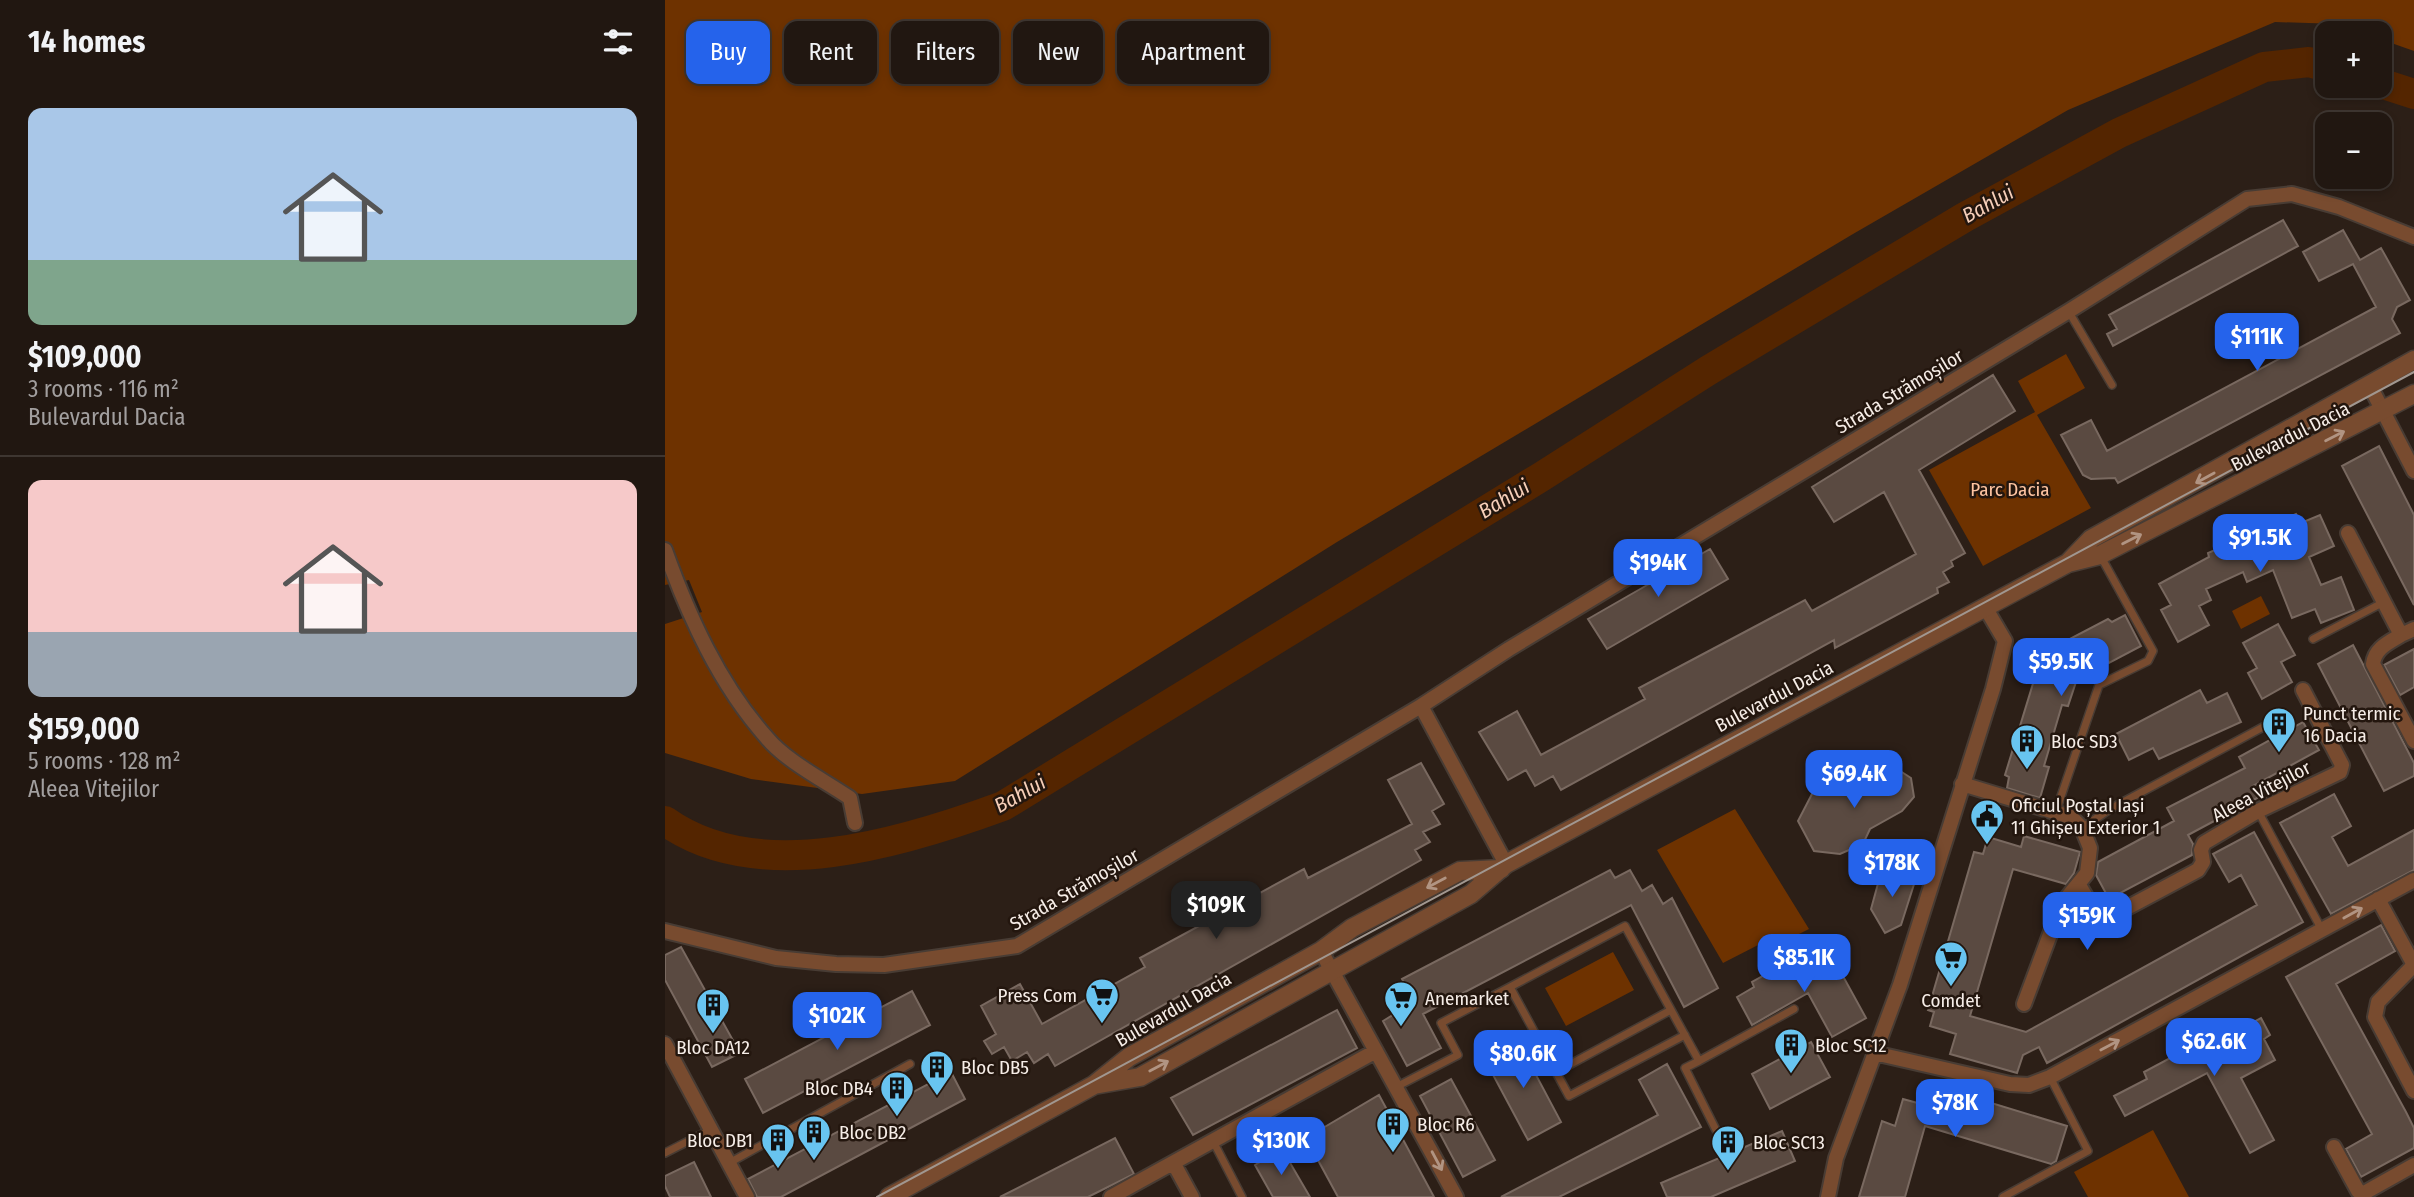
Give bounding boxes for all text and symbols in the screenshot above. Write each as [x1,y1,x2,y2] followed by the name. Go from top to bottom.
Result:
[686,21,770,84] chip: Buy
[784,21,877,84] chip: Rent
[891,21,999,84] chip: Filters
[1013,21,1103,84] chip: New
[1117,21,1269,84] chip: Apartment
[2315,21,2392,189] map controls
[2315,21,2392,98] button: +
[599,23,637,61] icon: filters
[28,24,145,60] text: 14 homes
[2315,112,2392,189] button: −
[270,154,396,280] icon: home
[1958,179,2019,229] water label: Bahlui
[2208,314,2306,373] pin: $111K
[2231,322,2283,350] text: $111K
[28,339,142,375] text: $109,000
[1831,344,1968,439] street label: Strada Strămoșilor
[28,375,179,403] text: 3 rooms · 116 m²
[2227,397,2353,476] street label: Bulevardul Dacia
[28,403,186,431] text: Bulevardul Dacia
[2324,429,2345,443] one-way arrow
[2195,472,2216,485] one-way arrow
[1474,473,1535,524] water label: Bahlui
[1970,478,2050,501] park label: Parc Dacia
[2203,514,2317,574] pin: $91.5K
[2229,523,2291,551] text: $91.5K
[270,526,396,652] icon: home
[2121,532,2142,546] one-way arrow
[1609,540,1707,599] pin: $194K
[1629,548,1687,576] text: $194K
[2004,638,2118,698] pin: $59.5K
[2029,647,2093,675] text: $59.5K
[1711,656,1837,737] street label: Bulevardul Dacia
[2303,702,2401,747] place label: Punct termic 16 Dacia
[2260,705,2298,754] building icon: Punct termic 16 Dacia
[28,711,140,747] text: $159,000
[2008,722,2046,771] building icon: Bloc SD3
[2051,730,2118,753] place label: Bloc SD3
[28,747,181,775] text: 5 rooms · 128 m²
[1797,750,1911,810] pin: $69.4K
[2208,756,2315,827] street label: Aleea Vitejilor
[1821,759,1887,787] text: $69.4K
[990,769,1051,819] water label: Bahlui
[28,775,159,803] text: Aleea Vitejilor
[2011,794,2160,839] place label: Oficiul Poștal Iași 11 Ghișeu Exterior 1
[1968,797,2006,846] public building icon: Oficiul Poștal Iași 11 Ghișeu Exterior 1
[1843,839,1941,899] pin: $178K
[1006,843,1143,936] street label: Strada Strămoșilor
[1864,848,1920,876] text: $178K
[1426,877,1447,891] one-way arrow
[1167,881,1265,941] pin: $109K
[1187,890,1245,918] text: $109K
[2038,892,2136,952] pin: $159K
[2059,901,2115,929] text: $159K
[2342,906,2363,919] one-way arrow
[1747,934,1861,994] pin: $85.1K
[1932,939,1970,988] supermarket icon: Comdet
[1774,943,1834,971] text: $85.1K
[1111,967,1235,1052] street label: Bulevardul Dacia
[1083,976,1121,1025] supermarket icon: Press Com
[1382,979,1420,1028] supermarket icon: Anemarket
[998,984,1077,1007] place label: Press Com
[694,986,732,1035] building icon: Bloc DA12
[1425,987,1510,1010] place label: Anemarket
[1921,989,1982,1012] place label: Comdet
[788,992,886,1052] pin: $102K
[809,1001,865,1029] text: $102K
[2157,1018,2271,1078] pin: $62.6K
[1772,1026,1810,1075] building icon: Bloc SC12
[2182,1027,2246,1055] text: $62.6K
[1466,1030,1580,1090] pin: $80.6K
[1815,1034,1887,1057] place label: Bloc SC12
[676,1036,750,1059] place label: Bloc DA12
[2099,1038,2120,1051] one-way arrow
[1490,1039,1556,1067] text: $80.6K
[918,1048,956,1097] building icon: Bloc DB5
[961,1056,1029,1079] place label: Bloc DB5
[1148,1059,1168,1073] one-way arrow
[878,1069,916,1118] building icon: Bloc DB4
[805,1077,873,1100] place label: Bloc DB4
[1914,1080,1996,1139] pin: $78K
[1932,1088,1978,1116] text: $78K
[1374,1105,1412,1154] building icon: Bloc R6
[795,1113,833,1162] building icon: Bloc DB2
[1417,1113,1475,1136] place label: Bloc R6
[1232,1118,1330,1177] pin: $130K
[759,1121,797,1170] building icon: Bloc DB1
[839,1121,906,1144] place label: Bloc DB2
[1709,1123,1747,1172] building icon: Bloc SC13
[1252,1126,1310,1154] text: $130K
[687,1129,753,1152] place label: Bloc DB1
[1753,1131,1825,1154] place label: Bloc SC13
[1430,1150,1444,1170] one-way arrow

